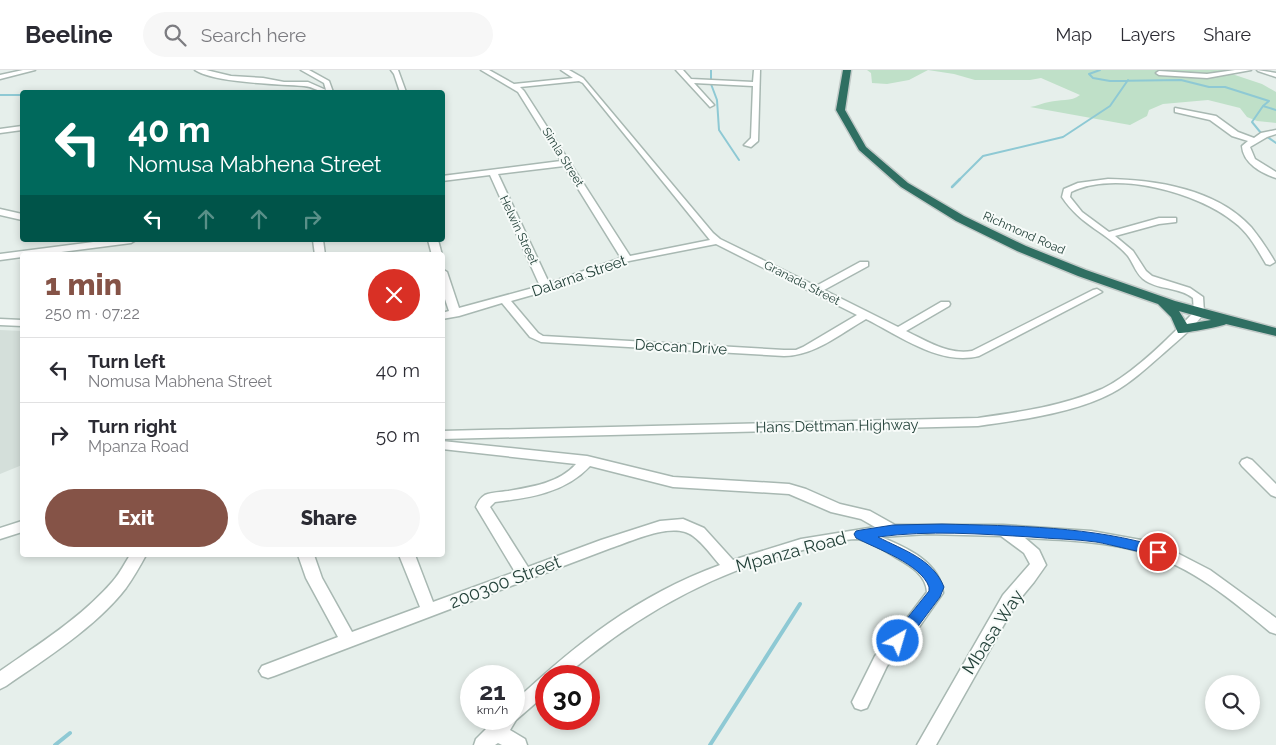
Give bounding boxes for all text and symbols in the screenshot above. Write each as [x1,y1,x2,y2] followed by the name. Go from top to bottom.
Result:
[143,12,493,57] search box
[25,20,113,49] text: Beeline
[161,21,189,49] icon: search
[201,24,306,46] text: Search here
[1056,24,1092,45] text: Map
[1120,24,1175,45] text: Layers
[1203,24,1251,45] text: Share
[128,109,210,150] text: 40 m
[45,110,110,175] icon: left
[539,125,587,189] street label: Simla Street
[128,151,381,177] text: Nomusa Mabhena Street
[497,193,541,267] street label: Helwin Street
[139,205,167,233] icon: left
[192,205,220,233] icon: ahead
[245,205,273,233] icon: ahead
[298,205,326,233] icon: right
[981,209,1067,257] street label: Richmond Road
[529,251,629,301] street label: Dalarna Street
[762,258,842,308] street label: Granada Street
[45,267,122,302] text: 1 min
[368,269,420,321] button: close
[45,304,140,323] text: 250 m · 07:22
[634,336,728,358] street label: Deccan Drive
[88,350,165,372] text: Turn left
[45,356,73,384] icon: left
[376,359,420,381] text: 40 m
[88,372,272,391] text: Nomusa Mabhena Street
[88,415,177,437] text: Turn right
[755,416,919,436] street label: Hans Dettman Highway
[45,421,73,449] icon: right
[376,424,420,446] text: 50 m
[88,437,189,456] text: Mpanza Road
[45,489,228,547] button: Exit
[238,489,420,547] button: Share
[733,527,848,576] street label: Mpanza Road
[1137,531,1179,573] pin
[1144,538,1172,566] icon: arrive
[446,551,563,612] street label: 200300 Street
[958,585,1028,678] street label: Mbasa Way
[871,614,923,666] position arrow
[535,665,600,730] speed limit sign: 30
[1205,675,1260,730] map controls
[1205,675,1260,730] button: search
[479,676,506,706] text: 21
[477,703,508,717] text: km/h

